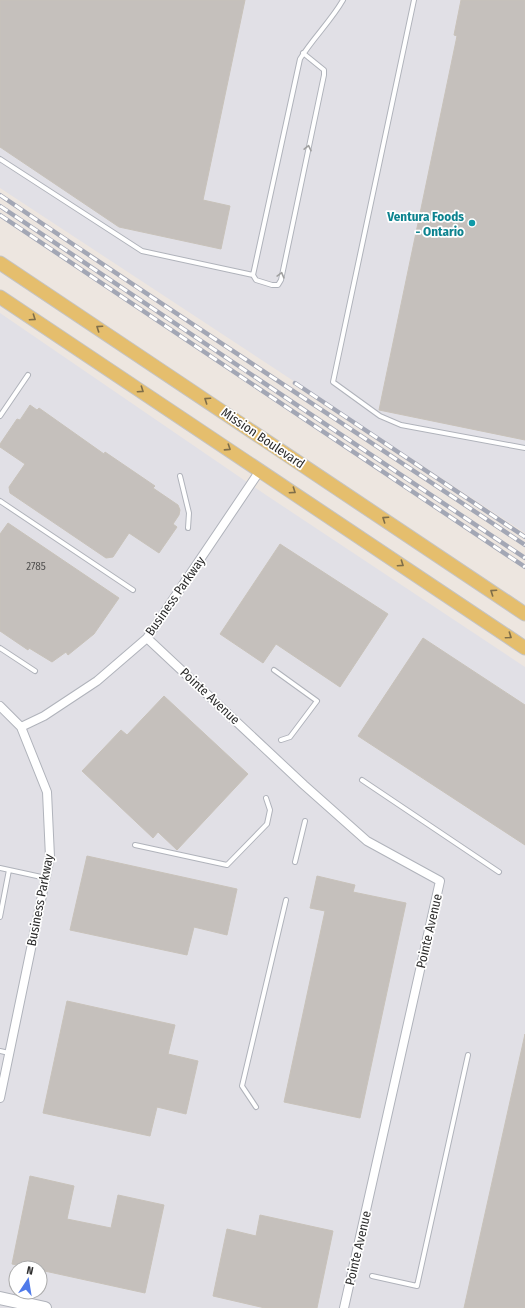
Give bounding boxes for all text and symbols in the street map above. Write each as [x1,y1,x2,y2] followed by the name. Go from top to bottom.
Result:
[304,145,312,151] one-way arrow
[386,209,464,239] place label: Ventura Foods - Ontario
[467,218,477,228] marker: Ventura Foods - Ontario
[276,272,285,279] one-way arrow
[28,314,35,321] one-way arrow
[96,326,103,333] one-way arrow
[137,385,144,393] one-way arrow
[204,398,211,405] one-way arrow
[219,405,307,471] street label: Mission Boulevard
[224,443,231,451] one-way arrow
[289,486,296,494] one-way arrow
[382,517,389,524] one-way arrow
[142,553,208,639] street label: Business Parkway
[397,559,404,567] one-way arrow
[26,560,46,573] house number: 2785
[490,590,497,597] one-way arrow
[504,632,511,639] one-way arrow
[177,665,243,727] street label: Pointe Avenue
[24,853,56,947] street label: Business Parkway
[413,892,445,970] street label: Pointe Avenue
[342,1209,374,1287] street label: Pointe Avenue
[8,1260,48,1300] north arrow
[25,1264,35,1278] text: N

